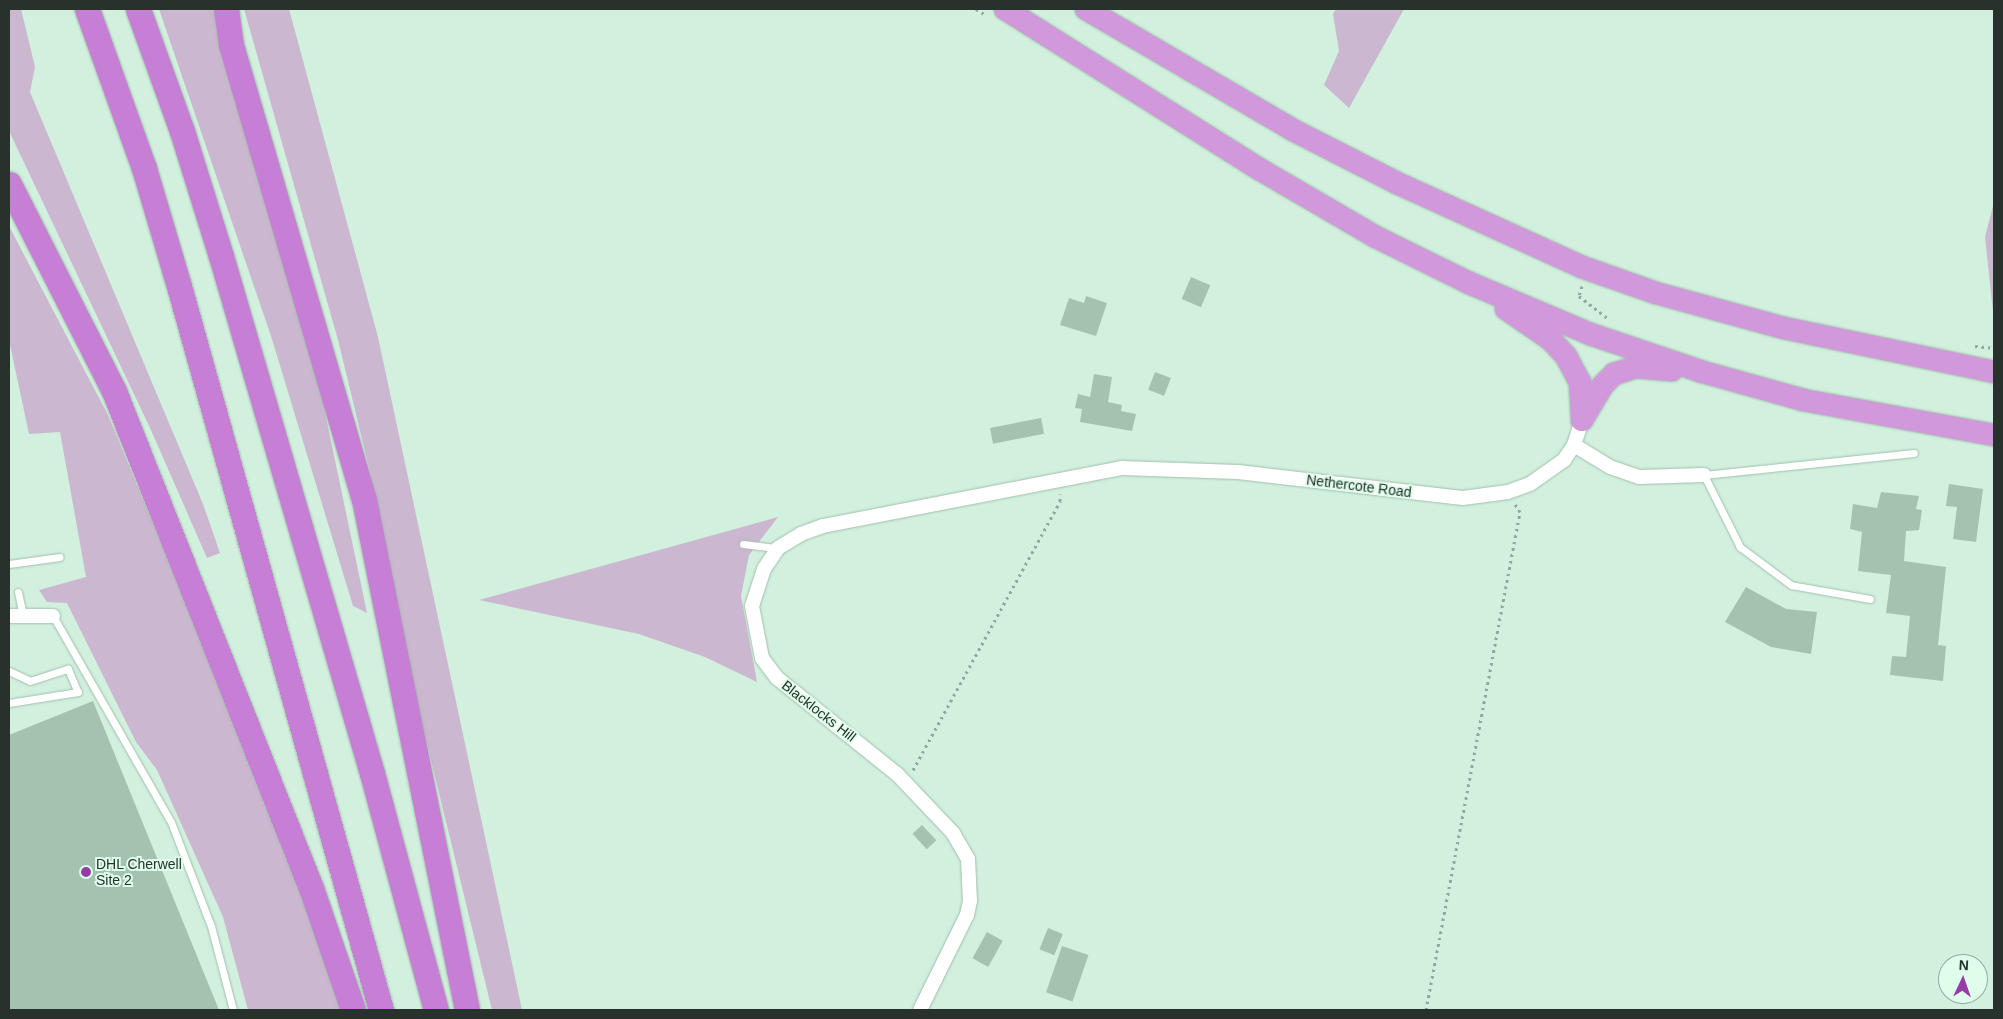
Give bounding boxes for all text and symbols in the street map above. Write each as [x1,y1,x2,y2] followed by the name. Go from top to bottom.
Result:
[1305,471,1413,501] street label: Nethercote Road
[779,677,859,745] street label: Blacklocks Hill
[96,856,182,889] place label: DHL Cherwell Site 2
[80,866,92,878] marker: DHL Cherwell Site 2
[1938,954,1988,1004] north arrow
[1958,957,1969,973] text: N

